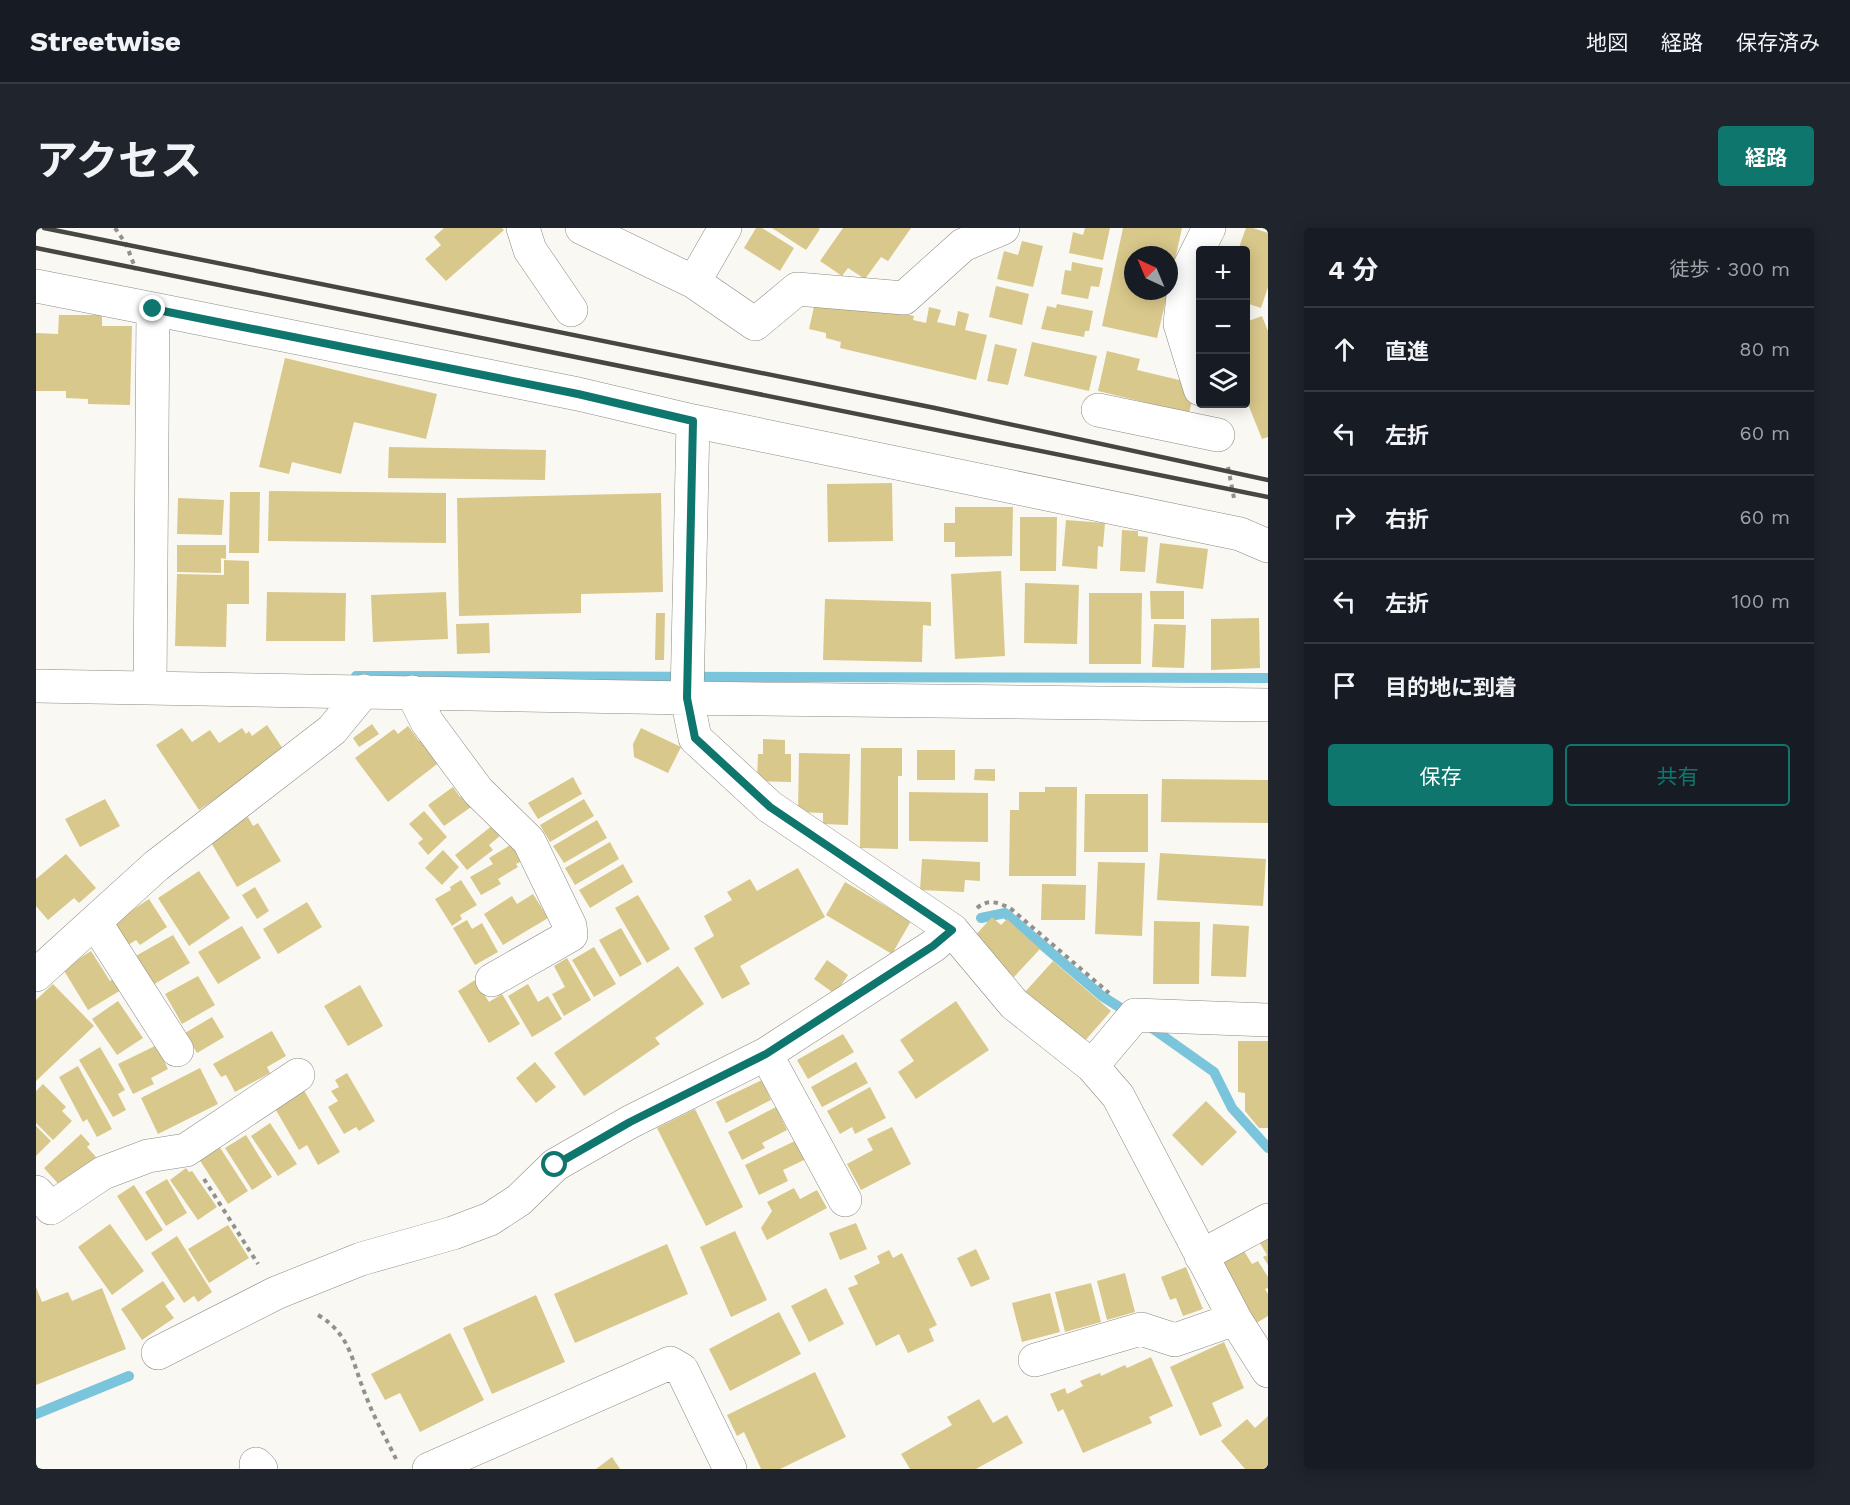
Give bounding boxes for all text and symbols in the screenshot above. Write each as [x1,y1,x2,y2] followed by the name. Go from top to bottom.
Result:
[30,25,181,58] text: Streetwise
[1586,30,1628,55] text: 地図
[1661,30,1703,55] text: 経路
[1736,30,1820,55] text: 保存済み
[1718,126,1814,186] button: 経路
[36,136,202,185] text: アクセス
[1124,246,1178,300] north arrow
[1196,246,1250,408] map controls
[1196,246,1250,300] button: +
[1328,255,1378,285] text: 4 分
[1669,257,1790,281] text: 徒歩 · 300 m
[139,295,165,321] route end
[1196,300,1250,354] button: −
[1328,333,1361,366] icon: ahead
[1739,337,1790,361] text: 80 m
[1385,339,1429,364] text: 直進
[1196,354,1250,408] button: layers
[1328,417,1361,450] icon: left
[1740,421,1790,445] text: 60 m
[1385,423,1429,448] text: 左折
[1328,501,1361,534] icon: right
[1740,505,1790,529] text: 60 m
[1385,507,1429,532] text: 右折
[1328,585,1361,618] icon: left
[1731,589,1790,613] text: 100 m
[1385,591,1429,616] text: 左折
[1328,669,1361,702] icon: arrive
[1385,675,1517,700] text: 目的地に到着
[1328,744,1553,806] button: 保存
[1565,744,1790,806] button: 共有
[541,1151,567,1177] route start

